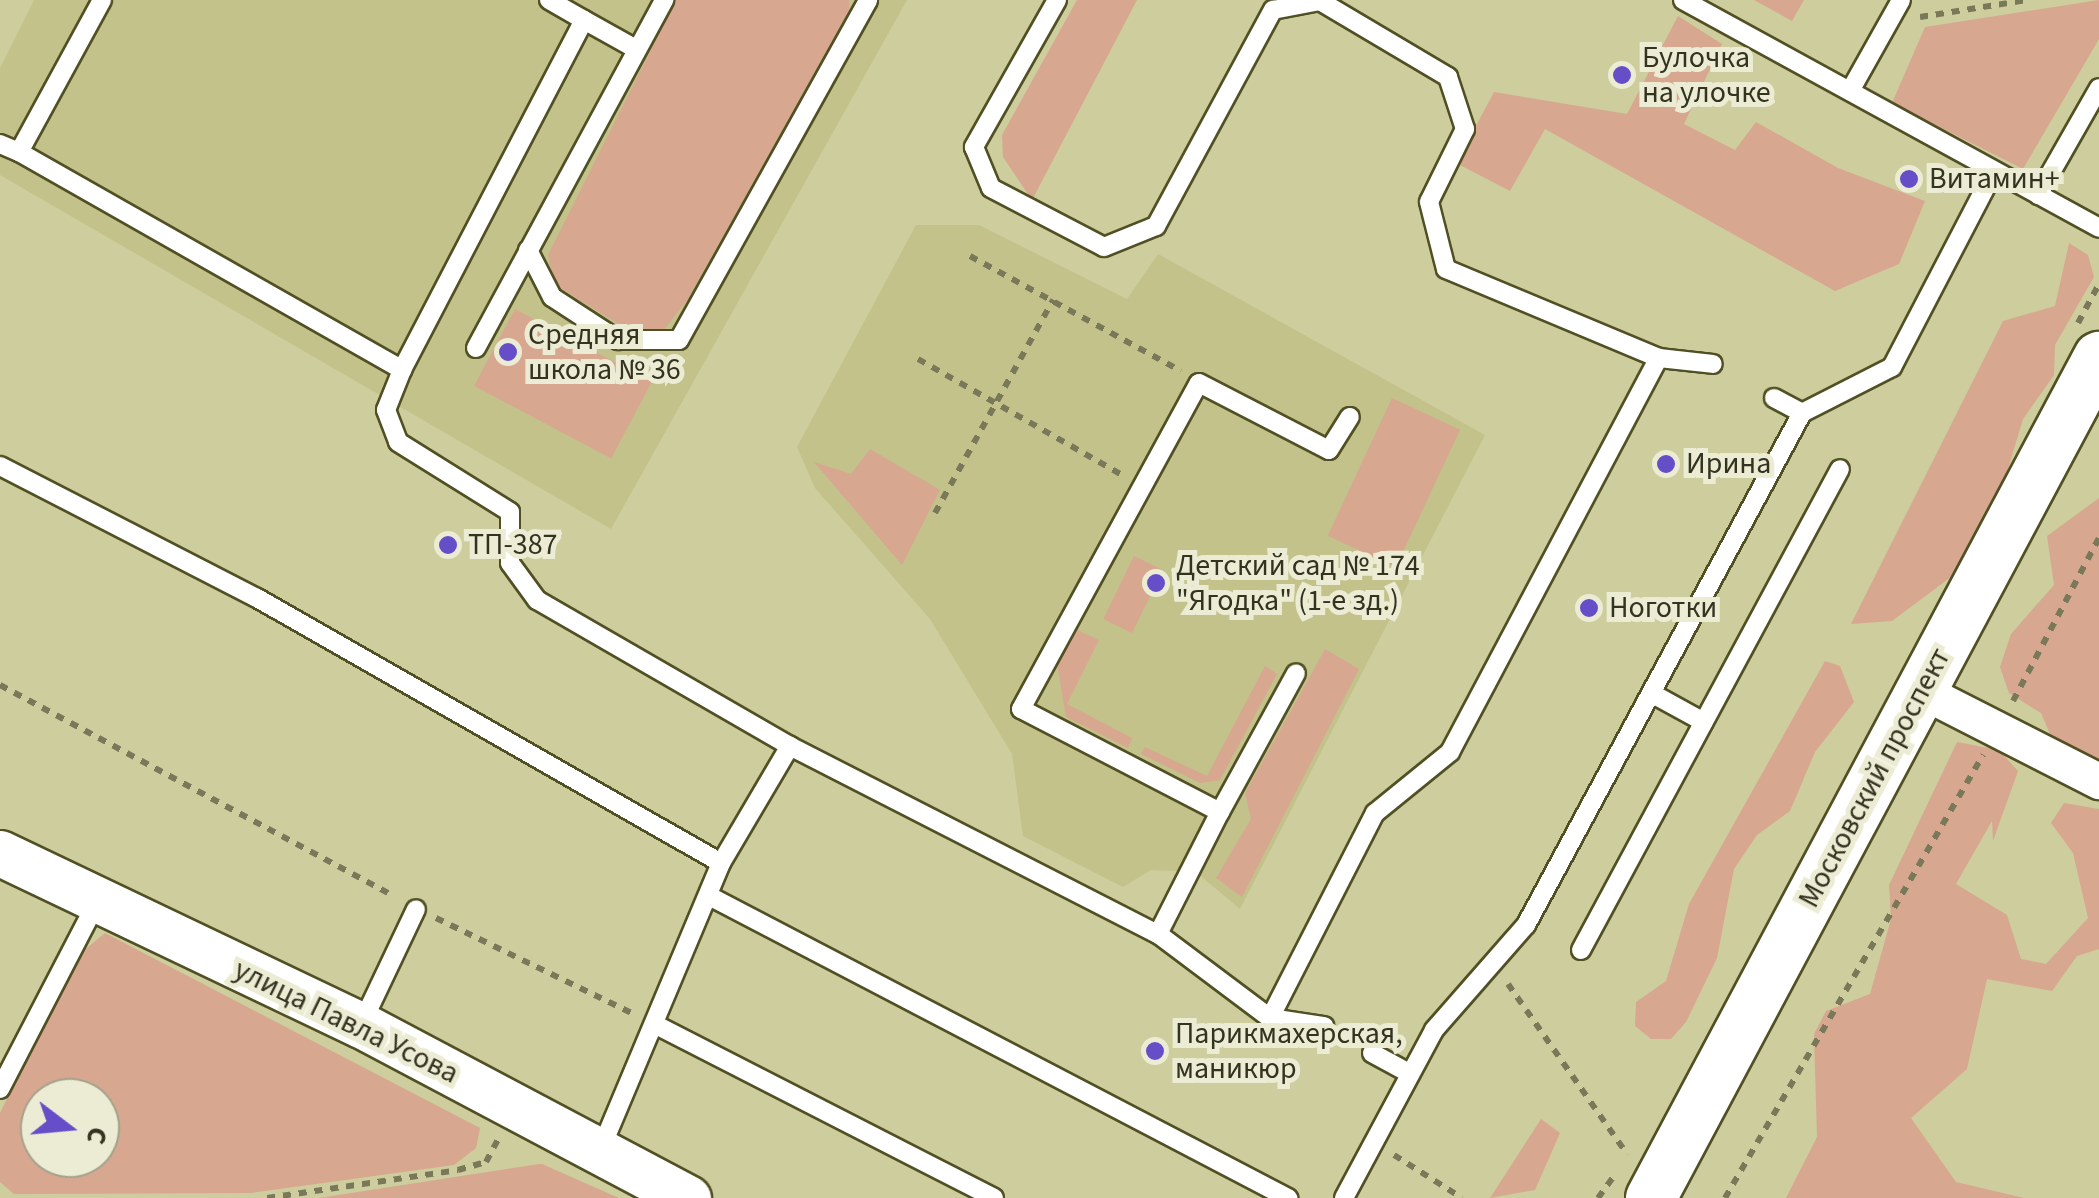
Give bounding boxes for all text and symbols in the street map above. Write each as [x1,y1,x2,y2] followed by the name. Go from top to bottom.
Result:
[1642,40,1771,110] place label: Булочка на улочке
[1611,64,1633,86] marker: Булочка на улочке
[1929,161,2060,197] place label: Витамин+
[1898,168,1920,190] marker: Витамин+
[528,317,681,388] place label: Средняя школа № 36
[497,341,519,363] marker: Средняя школа № 36
[1686,446,1771,482] place label: Ирина
[1655,453,1677,475] marker: Ирина
[468,527,557,563] place label: ТП-387
[437,534,459,556] marker: ТП-387
[1176,548,1420,618] place label: Детский сад № 174 "Ягодка" (1-е зд.)
[1145,572,1167,594] marker: Детский сад № 174 "Ягодка" (1-е зд.)
[1609,590,1717,626] place label: Ноготки
[1578,597,1600,619] marker: Ноготки
[1791,642,1959,914] street label: Московский проспект
[228,952,464,1092] street label: улица Павла Усова
[1175,1016,1403,1086] place label: Парикмахерская, маникюр
[1144,1040,1166,1062] marker: Парикмахерская, маникюр
[20,1078,120,1178] north arrow
[75,1122,118,1149] text: С

